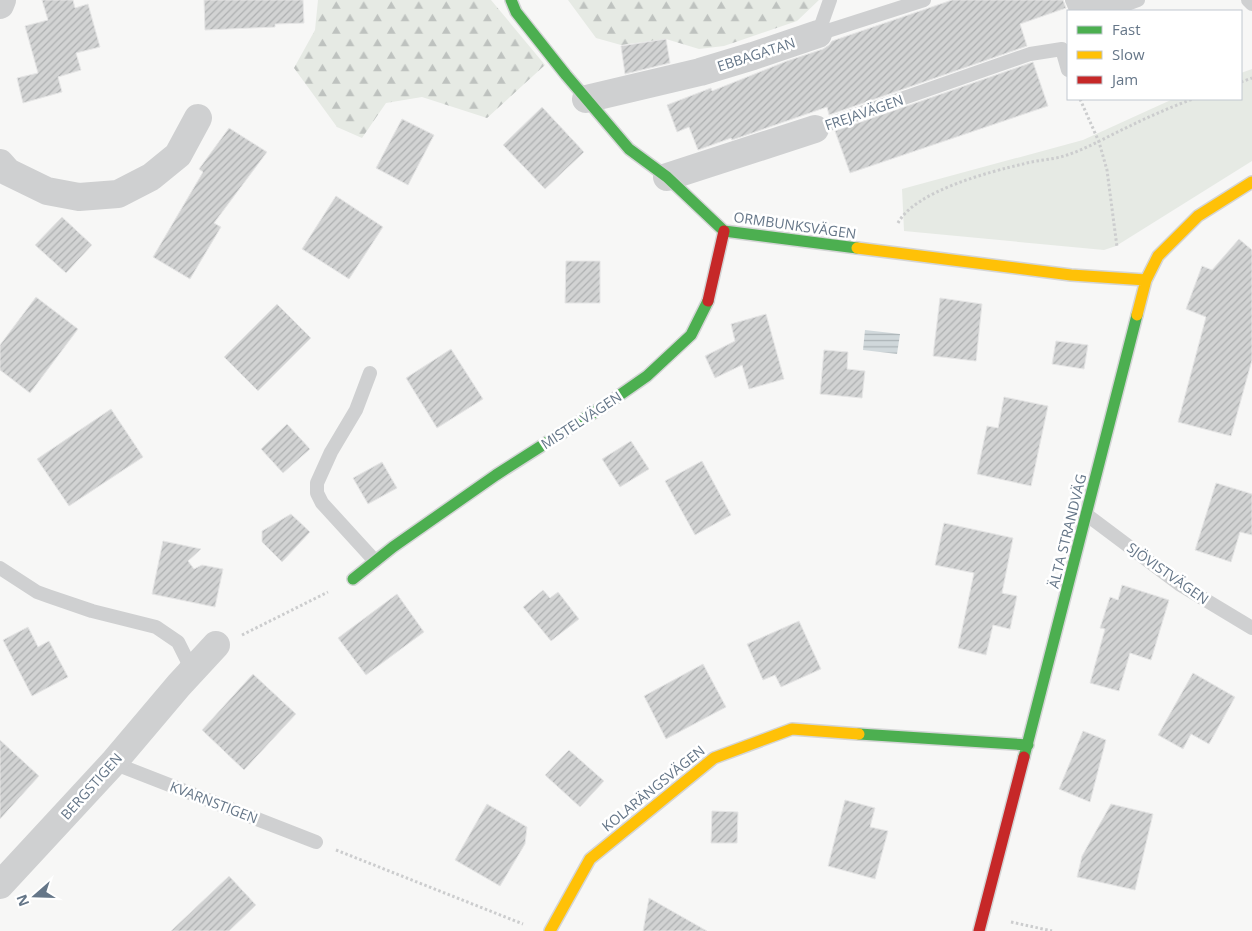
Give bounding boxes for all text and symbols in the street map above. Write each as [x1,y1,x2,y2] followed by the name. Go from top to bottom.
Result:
[1067,10,1242,100] legend
[1112,19,1141,39] text: Fast
[715,32,797,76] street label: EBBAGATAN
[1112,44,1145,64] text: Slow
[1110,69,1138,89] text: Jam
[822,90,906,134] street label: FREJAVÄGEN
[732,207,858,243] street label: ORMBUNKSVÄGEN
[537,387,625,453] street label: MISTELVÄGEN
[1044,472,1090,590] street label: ÄLTA STRANDVÄG
[1123,538,1213,608] street label: SJÖVISTVÄGEN
[598,741,708,835] street label: KOLARÄNGSVÄGEN
[56,749,126,823] street label: BERGSTIGEN
[167,777,261,827] street label: KVARNSTIGEN
[10,871,60,921] north arrow
[11,892,33,909] text: N

